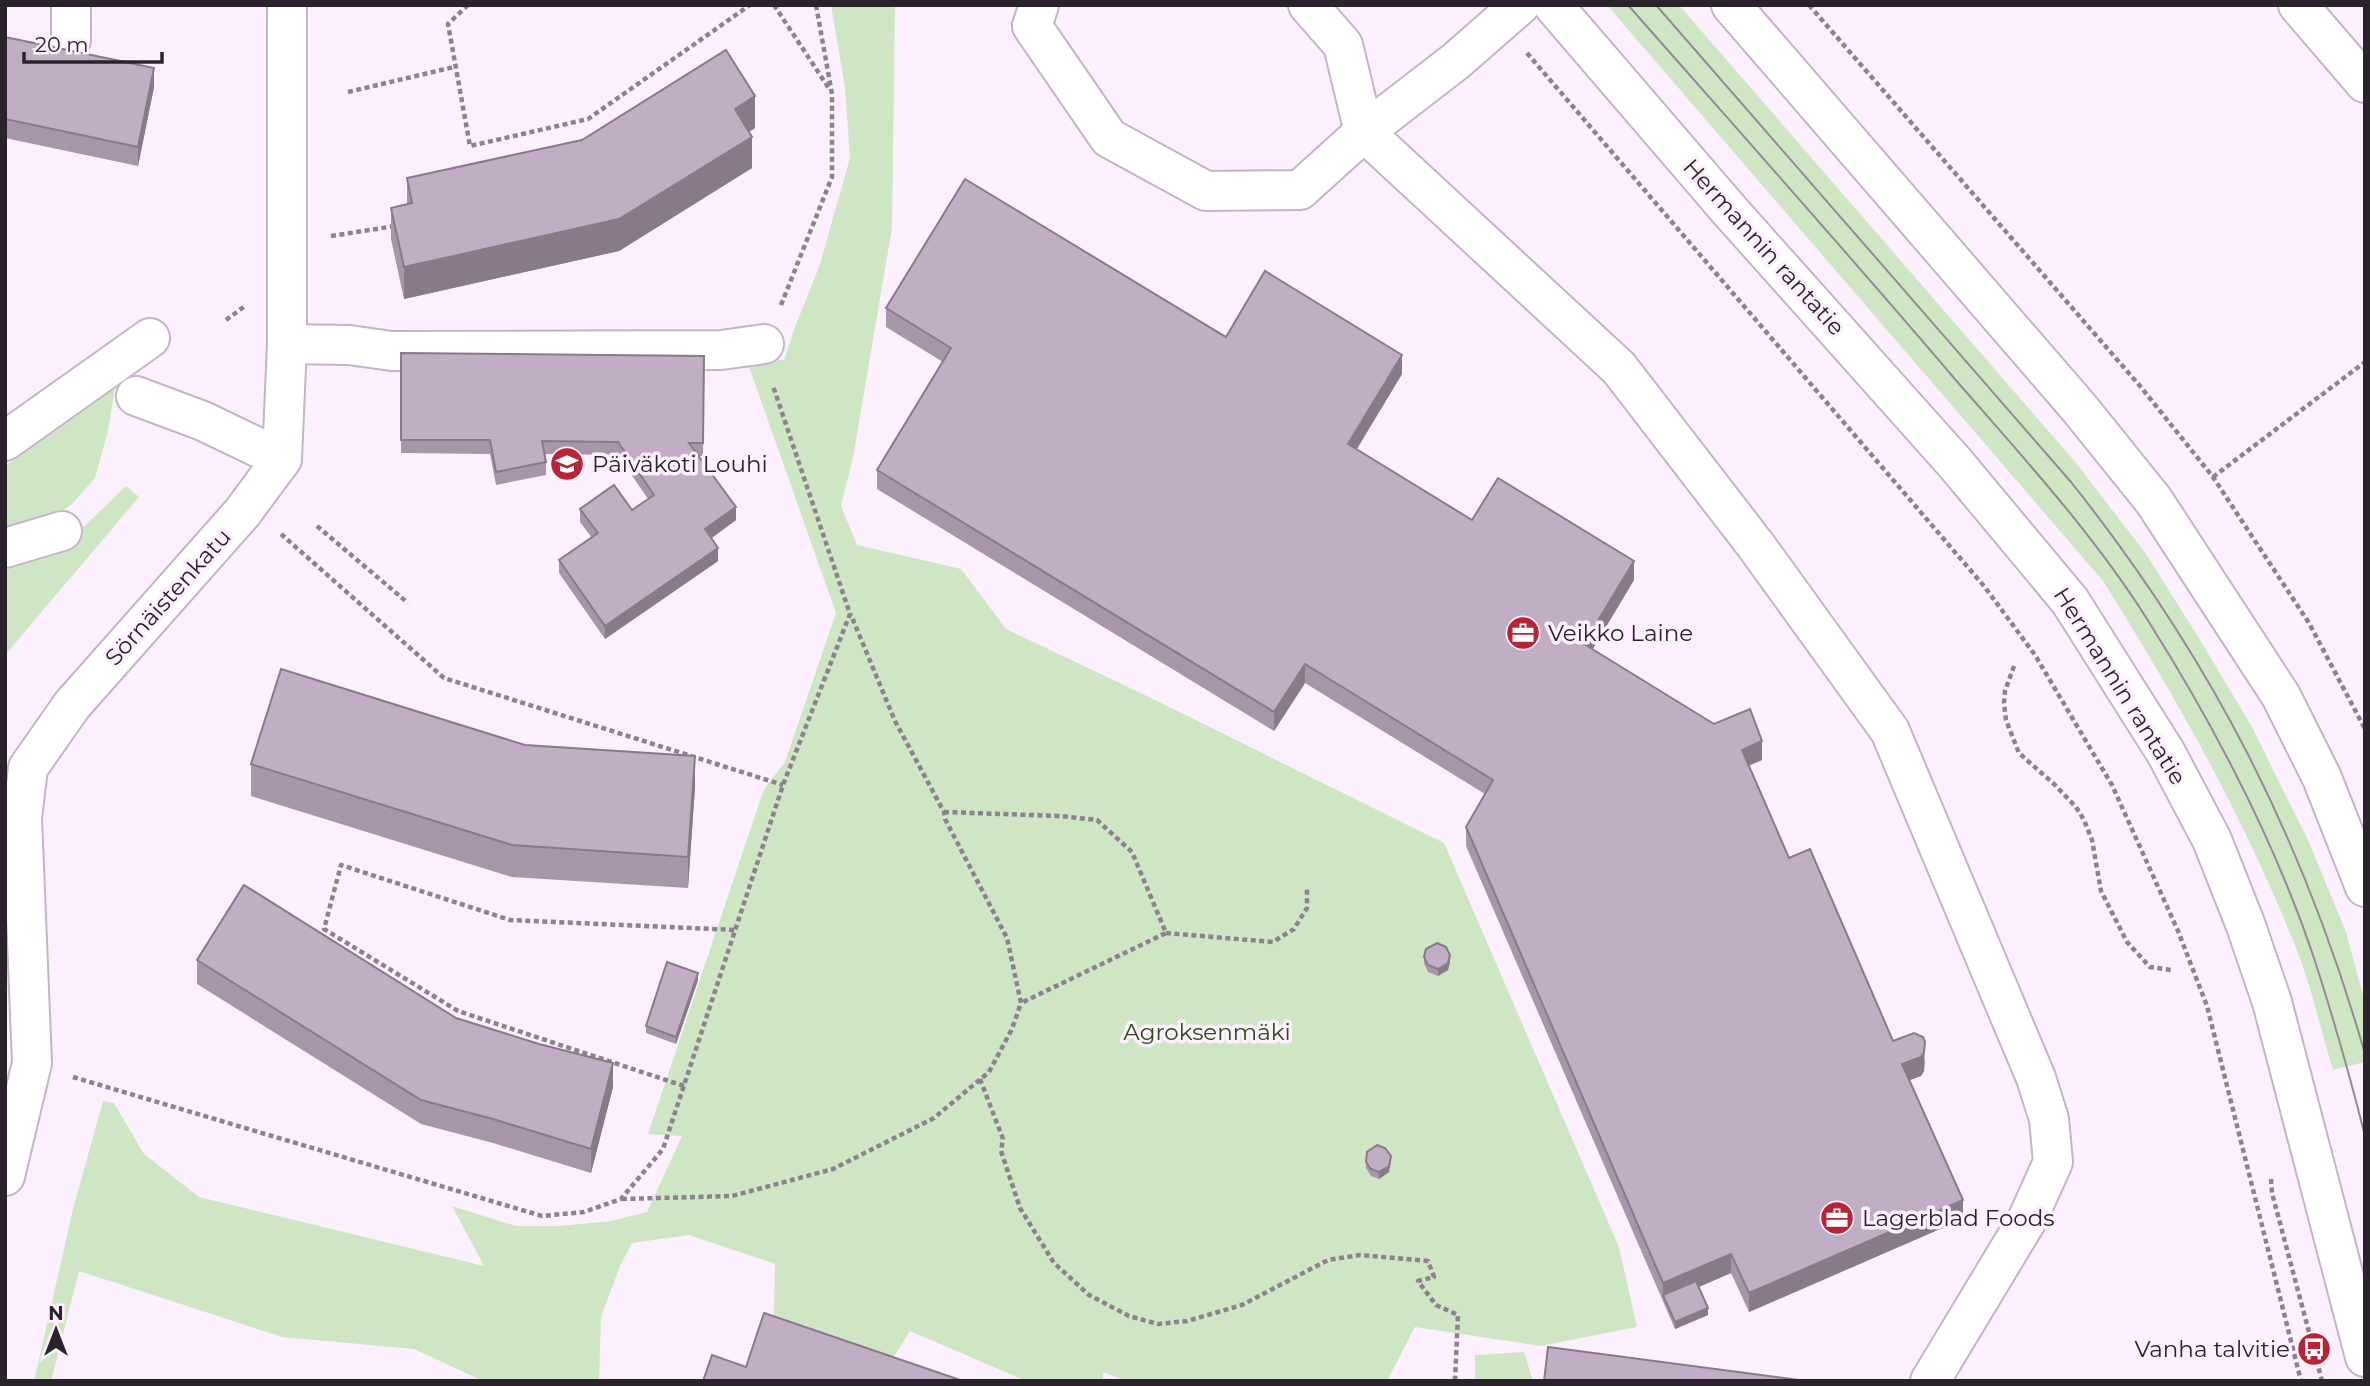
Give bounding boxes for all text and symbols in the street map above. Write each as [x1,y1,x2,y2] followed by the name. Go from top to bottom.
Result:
[24,21,163,65] scale bar
[35,32,89,57] text: 20 m
[1677,153,1851,341] street label: Hermannin rantatie
[548,445,586,483] school or university icon: Päiväkoti Louhi
[592,450,768,478] place label: Päiväkoti Louhi
[99,523,237,671] street label: Sörnäistenkatu
[2048,582,2192,790] street label: Hermannin rantatie
[1504,614,1542,652] office icon: Veikko Laine
[1548,619,1693,647] place label: Veikko Laine
[1123,1018,1291,1046] park label: Agroksenmäki
[1818,1199,1856,1237] office icon: Lagerblad Foods
[1862,1204,2055,1232] place label: Lagerblad Foods
[21,1295,91,1365] north arrow
[48,1302,64,1325] text: N
[2295,1330,2333,1368] bus stop icon: Vanha talvitie
[2134,1335,2290,1363] place label: Vanha talvitie

